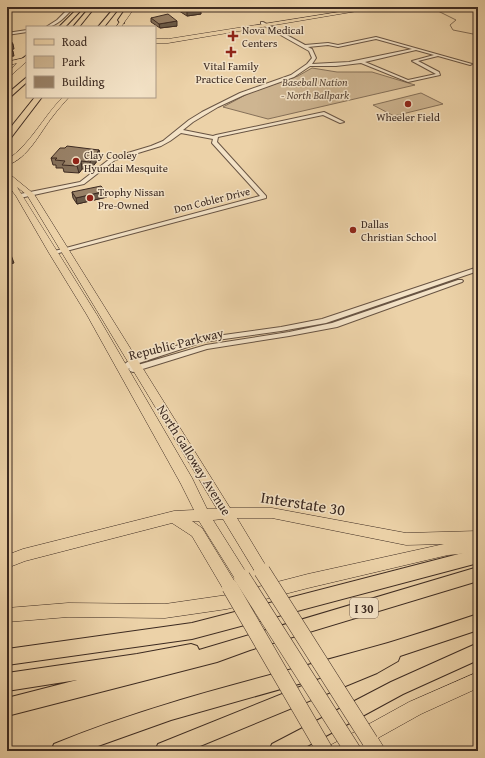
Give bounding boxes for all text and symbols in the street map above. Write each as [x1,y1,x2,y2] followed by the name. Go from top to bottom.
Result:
[242,22,304,51] place label: Nova Medical Centers
[26,26,156,98] legend
[227,30,239,42] marker: Nova Medical Centers
[62,33,88,50] text: Road
[225,46,237,58] marker: Vital Family Practice Center
[62,53,86,70] text: Park
[196,58,267,87] place label: Vital Family Practice Center
[62,73,105,90] text: Building
[281,74,350,103] park label: Baseball Nation - North Ballpark
[403,99,413,109] marker: Wheeler Field
[376,109,440,125] place label: Wheeler Field
[84,147,168,176] place label: Clay Cooley Hyundai Mesquite
[71,156,81,166] marker: Clay Cooley Hyundai Mesquite
[172,183,252,217] street label: Don Cobler Drive
[98,184,165,213] place label: Trophy Nissan Pre-Owned
[85,193,95,203] marker: Trophy Nissan Pre-Owned
[361,216,437,245] place label: Dallas Christian School
[348,225,358,235] marker: Dallas Christian School
[127,323,226,365] street label: Republic Parkway
[152,401,236,519] street label: North Galloway Avenue
[259,484,347,522] street label: Interstate 30
[350,598,378,618] road number: I 30

